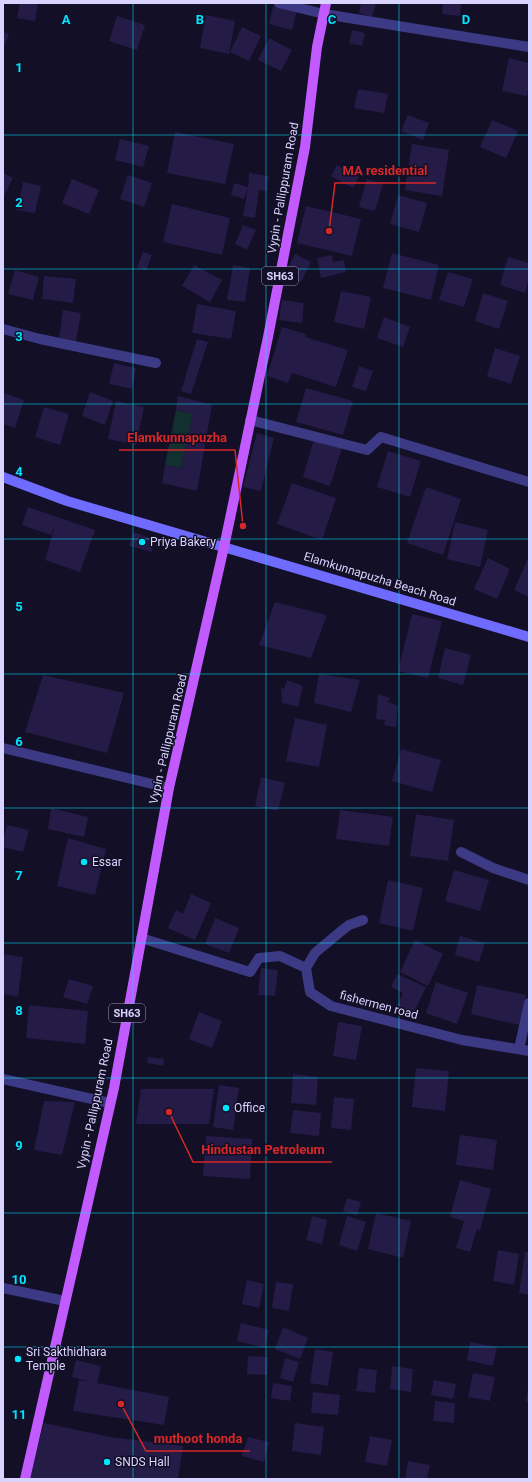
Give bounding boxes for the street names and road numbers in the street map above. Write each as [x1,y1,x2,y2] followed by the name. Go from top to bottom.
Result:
[265,121,301,255] street label: Vypin - Pallippuram Road
[262,267,298,285] road number: SH63
[302,549,458,609] street label: Elamkunnapuzha Beach Road
[146,673,190,805] street label: Vypin - Pallippuram Road
[338,988,420,1022] street label: fishermen road
[109,1004,145,1022] road number: SH63
[74,1037,116,1171] street label: Vypin - Pallippuram Road

